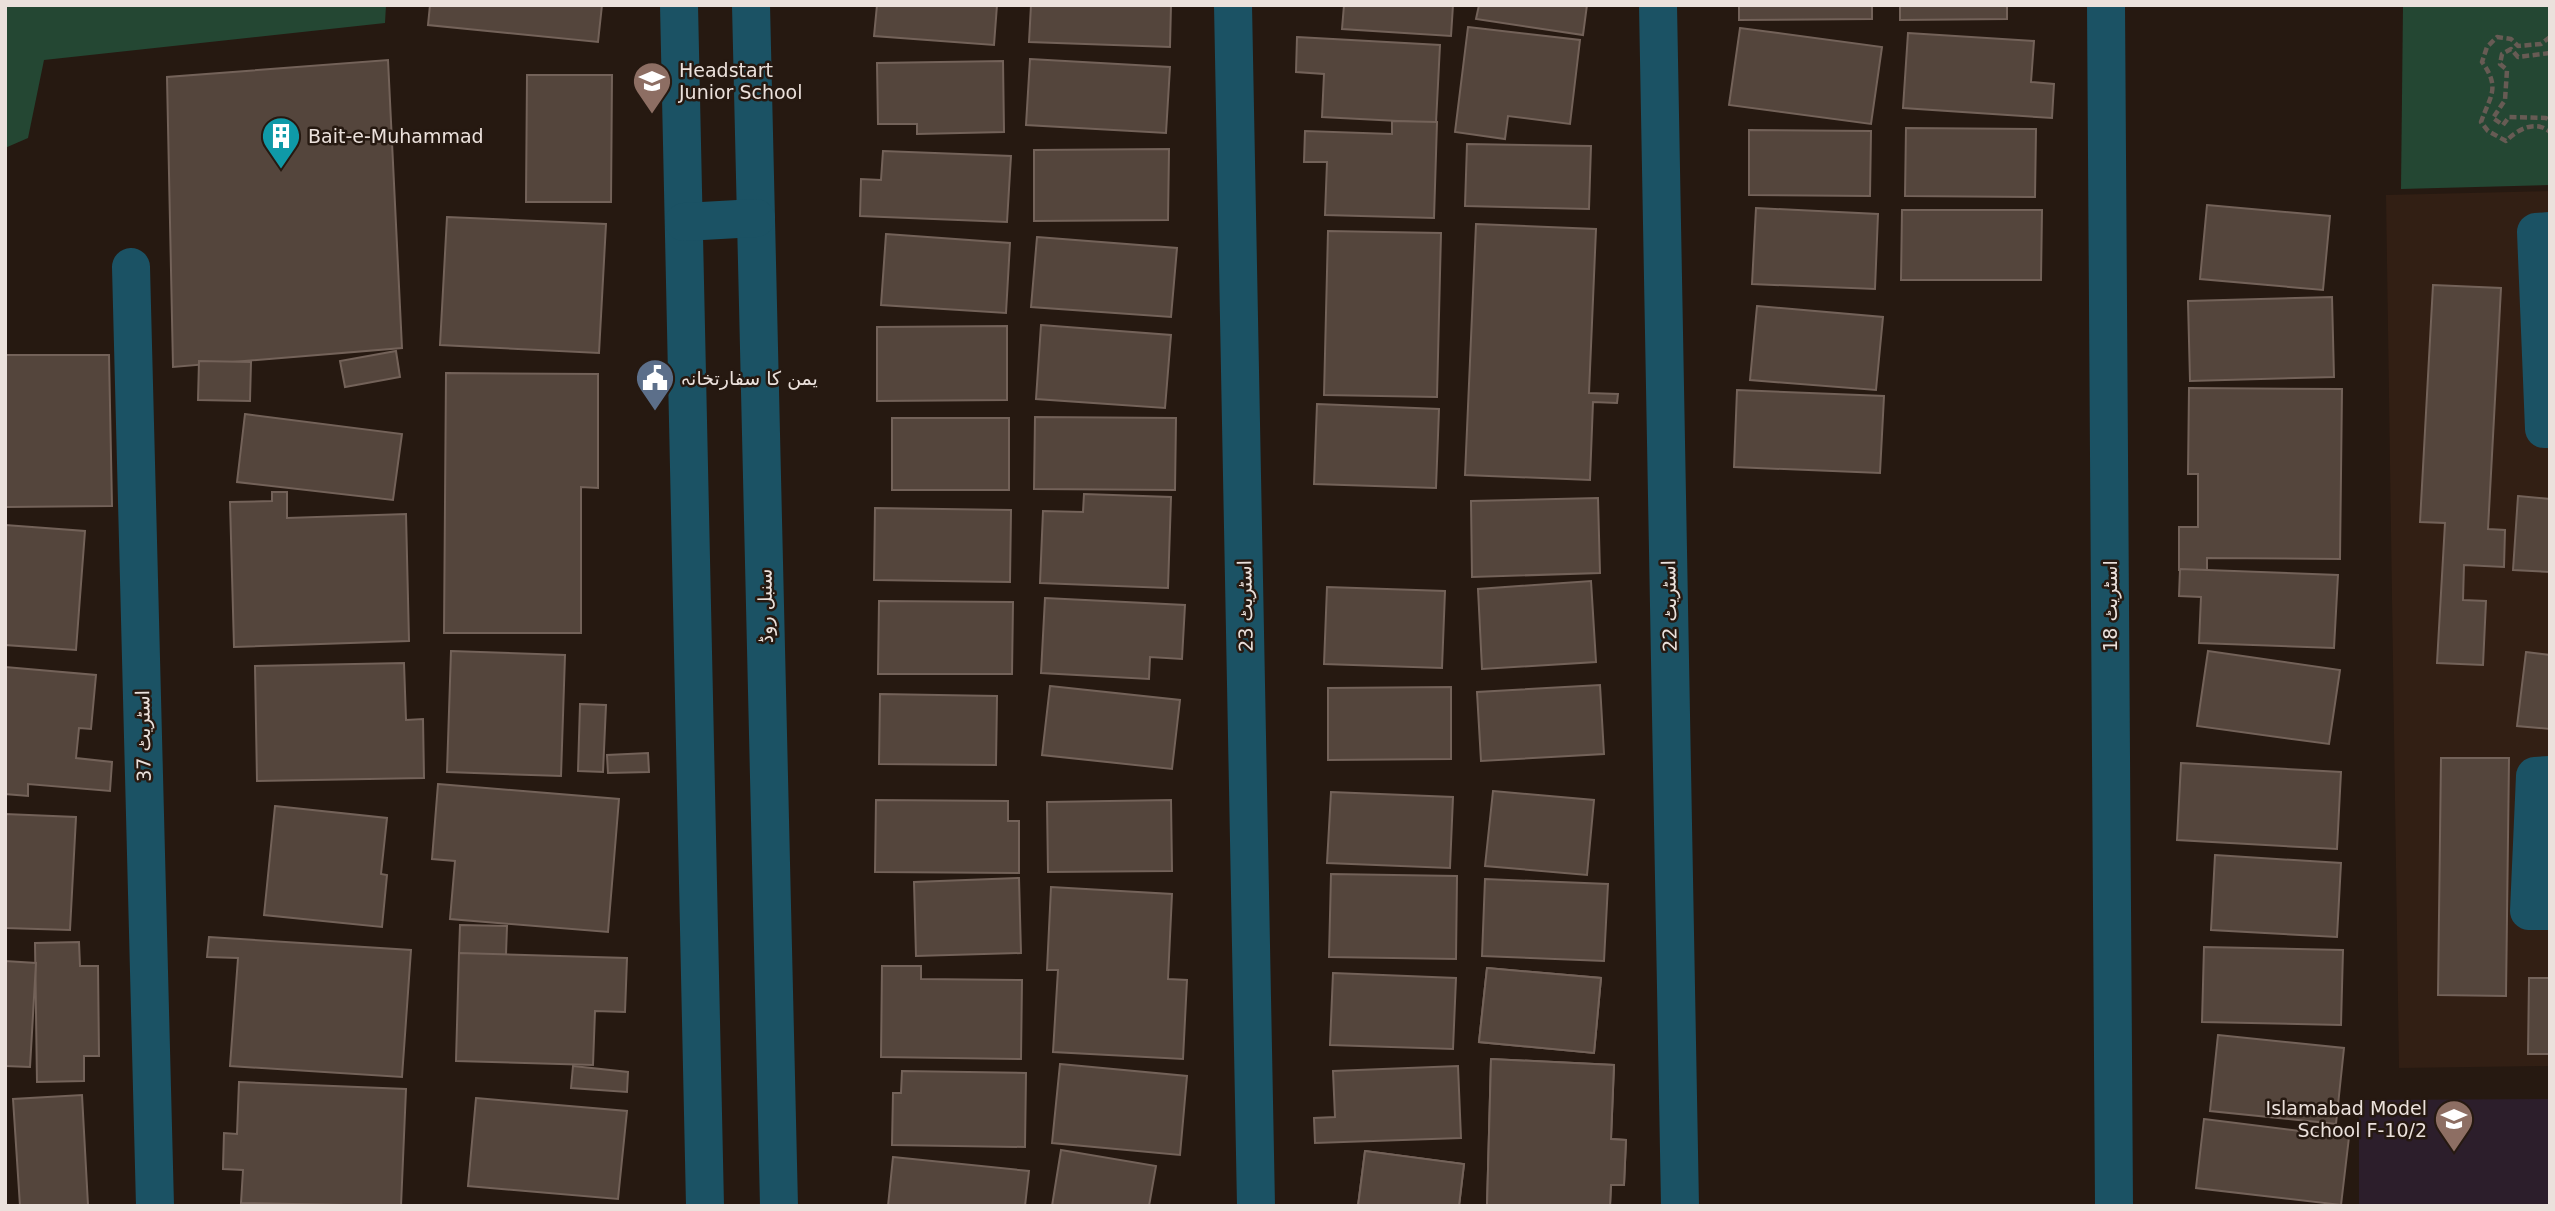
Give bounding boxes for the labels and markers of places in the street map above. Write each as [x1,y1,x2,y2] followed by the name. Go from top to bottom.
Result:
[678,59,803,103] place label: Headstart Junior School
[631,60,673,115] school or university icon: Headstart Junior School
[260,115,302,170] building icon: Bait-e-Muhammad
[308,125,484,147] place label: Bait-e-Muhammad
[634,357,676,412] public building icon: یمن کا سفارتخانہ
[682,367,818,390] place label: یمن کا سفارتخانہ
[2266,1097,2427,1141] place label: Islamabad Model School F-10/2
[2433,1098,2475,1153] school or university icon: Islamabad Model School F-10/2

